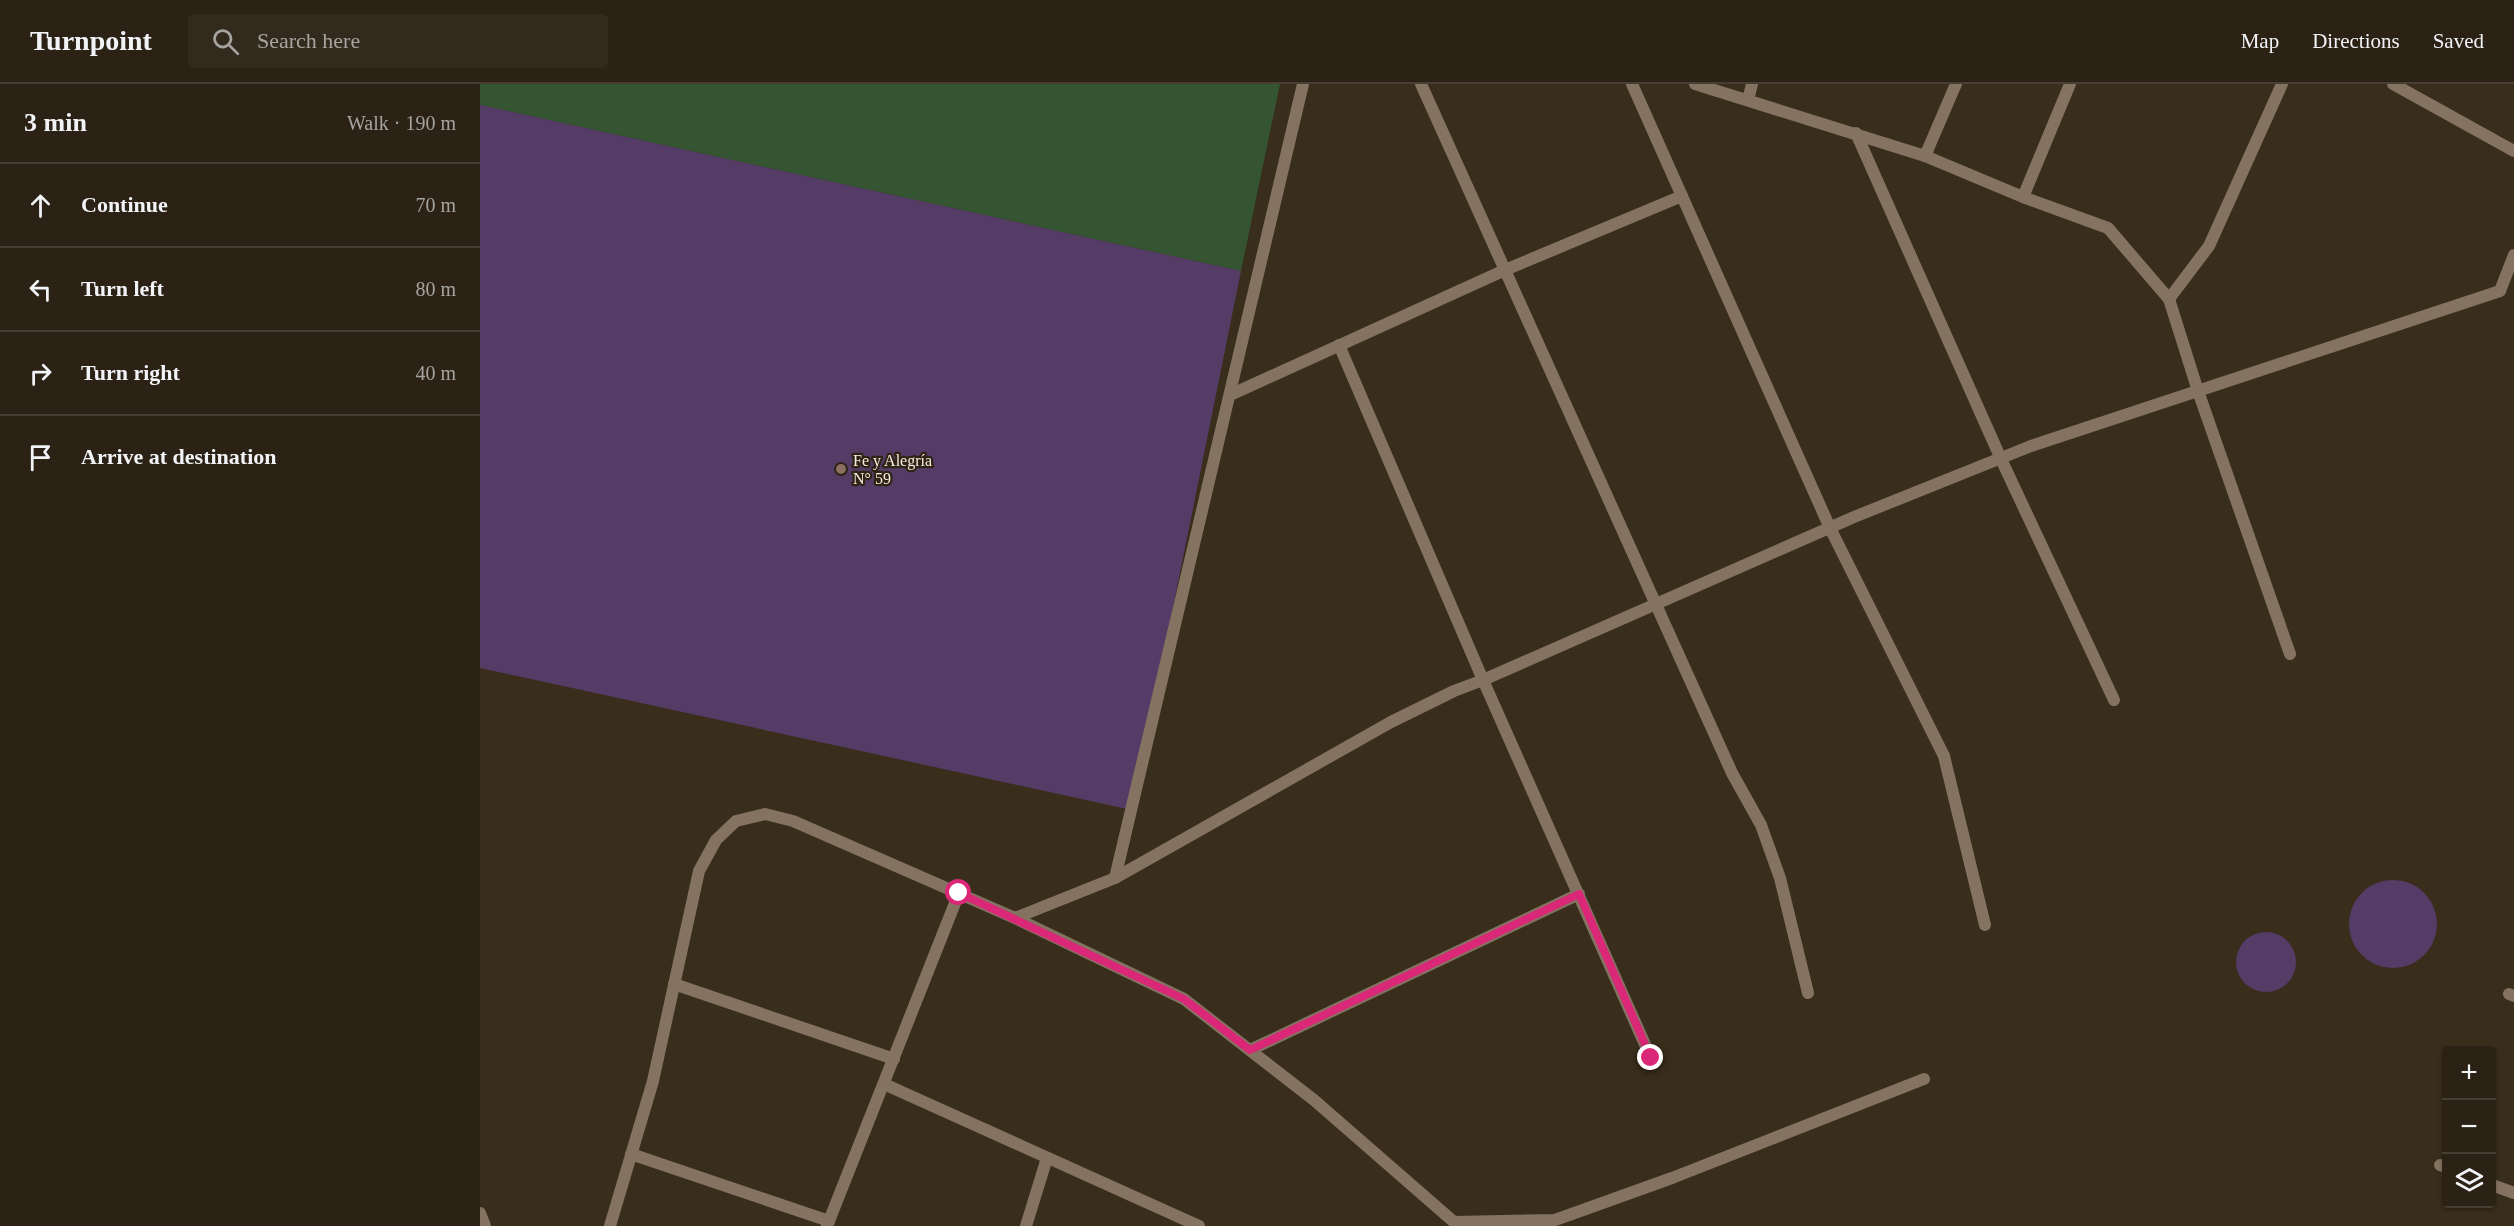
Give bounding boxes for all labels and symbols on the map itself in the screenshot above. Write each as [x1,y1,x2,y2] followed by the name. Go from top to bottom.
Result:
[853,452,932,487] place label: Fe y Alegría N° 59
[834,462,848,476] marker: Fe y Alegría N° 59
[945,879,971,905] route start
[1637,1044,1663,1070] route end

